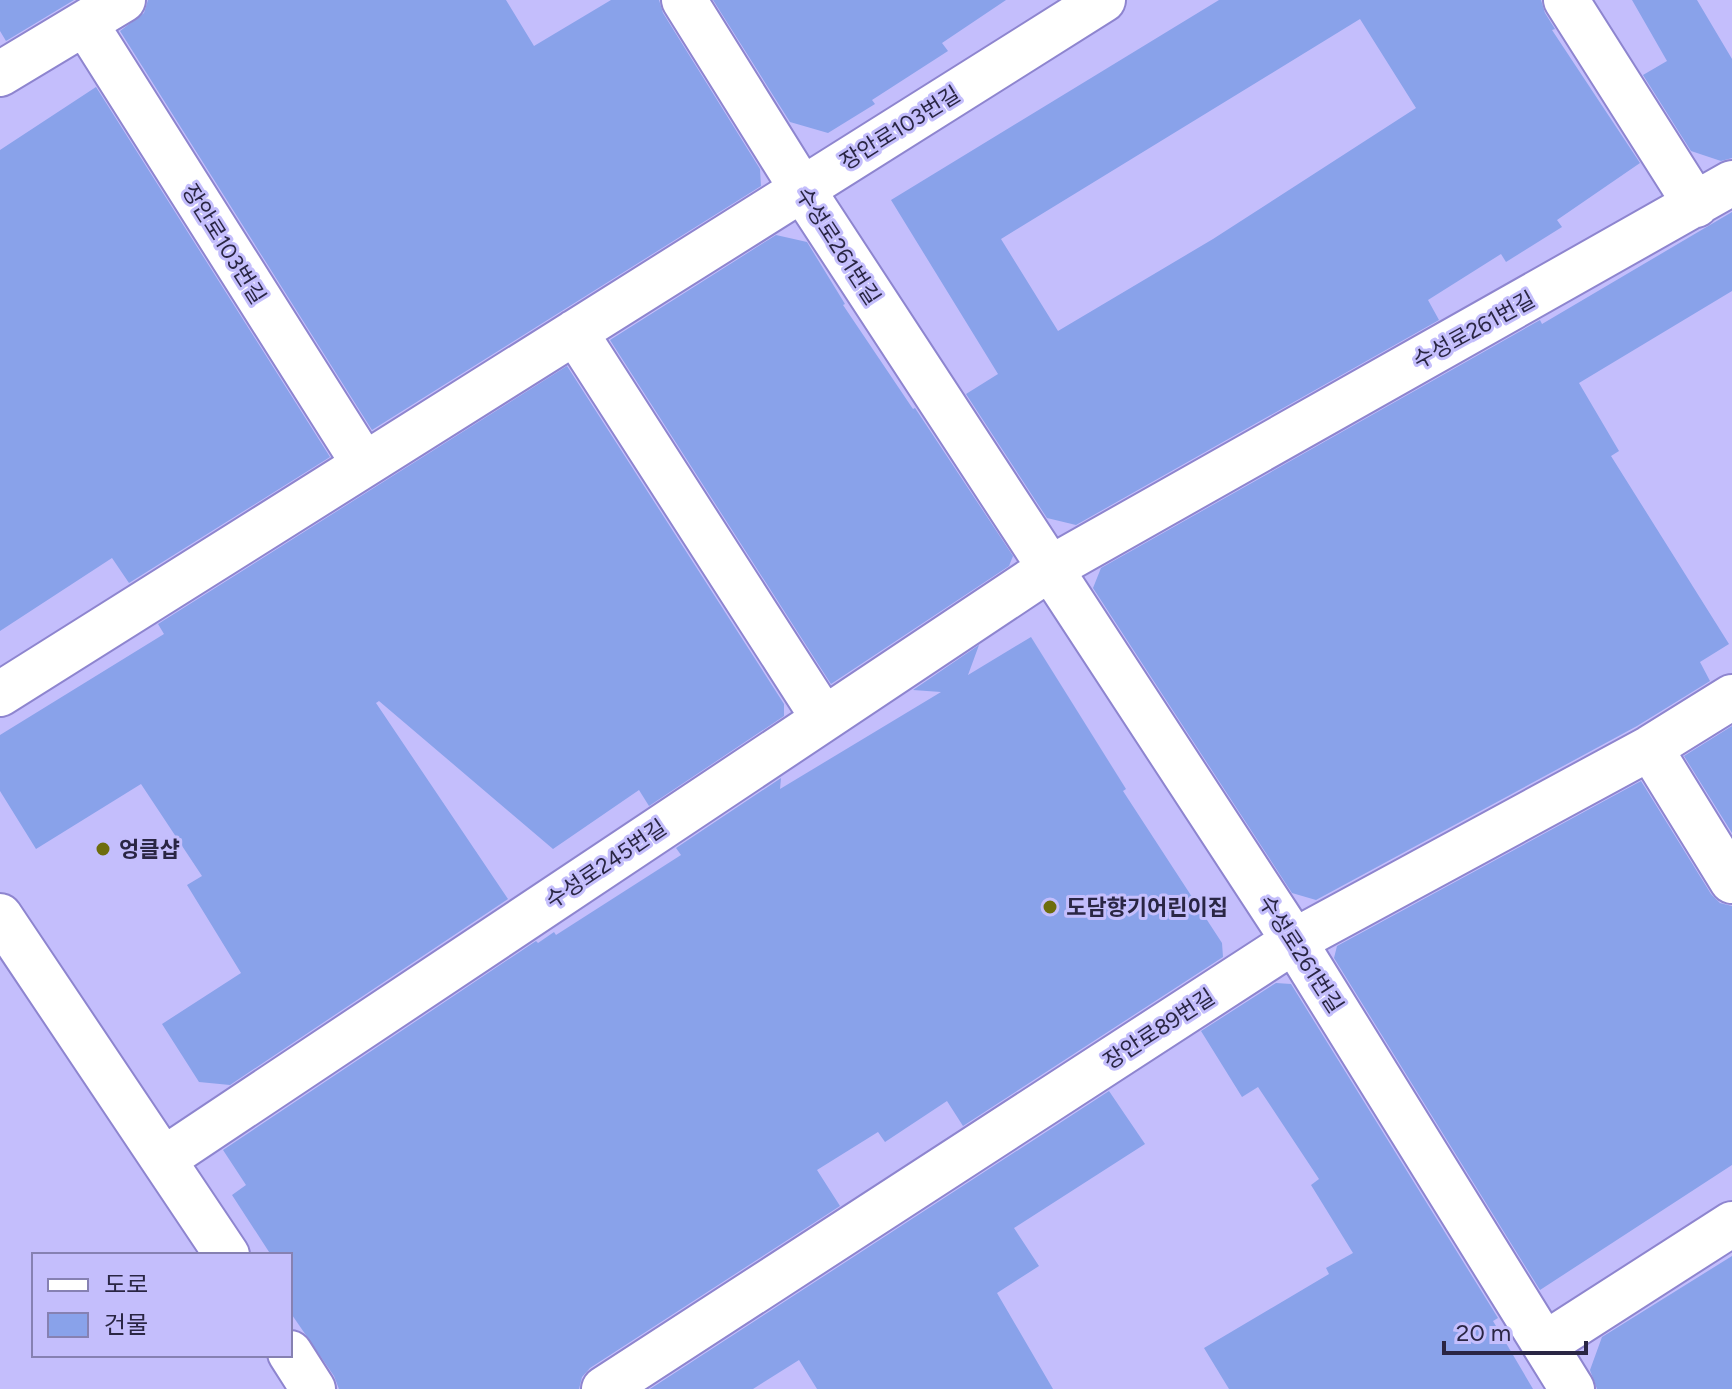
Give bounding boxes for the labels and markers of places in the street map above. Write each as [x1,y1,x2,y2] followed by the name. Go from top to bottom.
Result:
[119,836,180,863] place label: 엉클샵
[94,840,112,858] marker: 엉클샵
[1066,894,1228,921] place label: 도담향기어린이집
[1041,898,1059,916] marker: 도담향기어린이집

